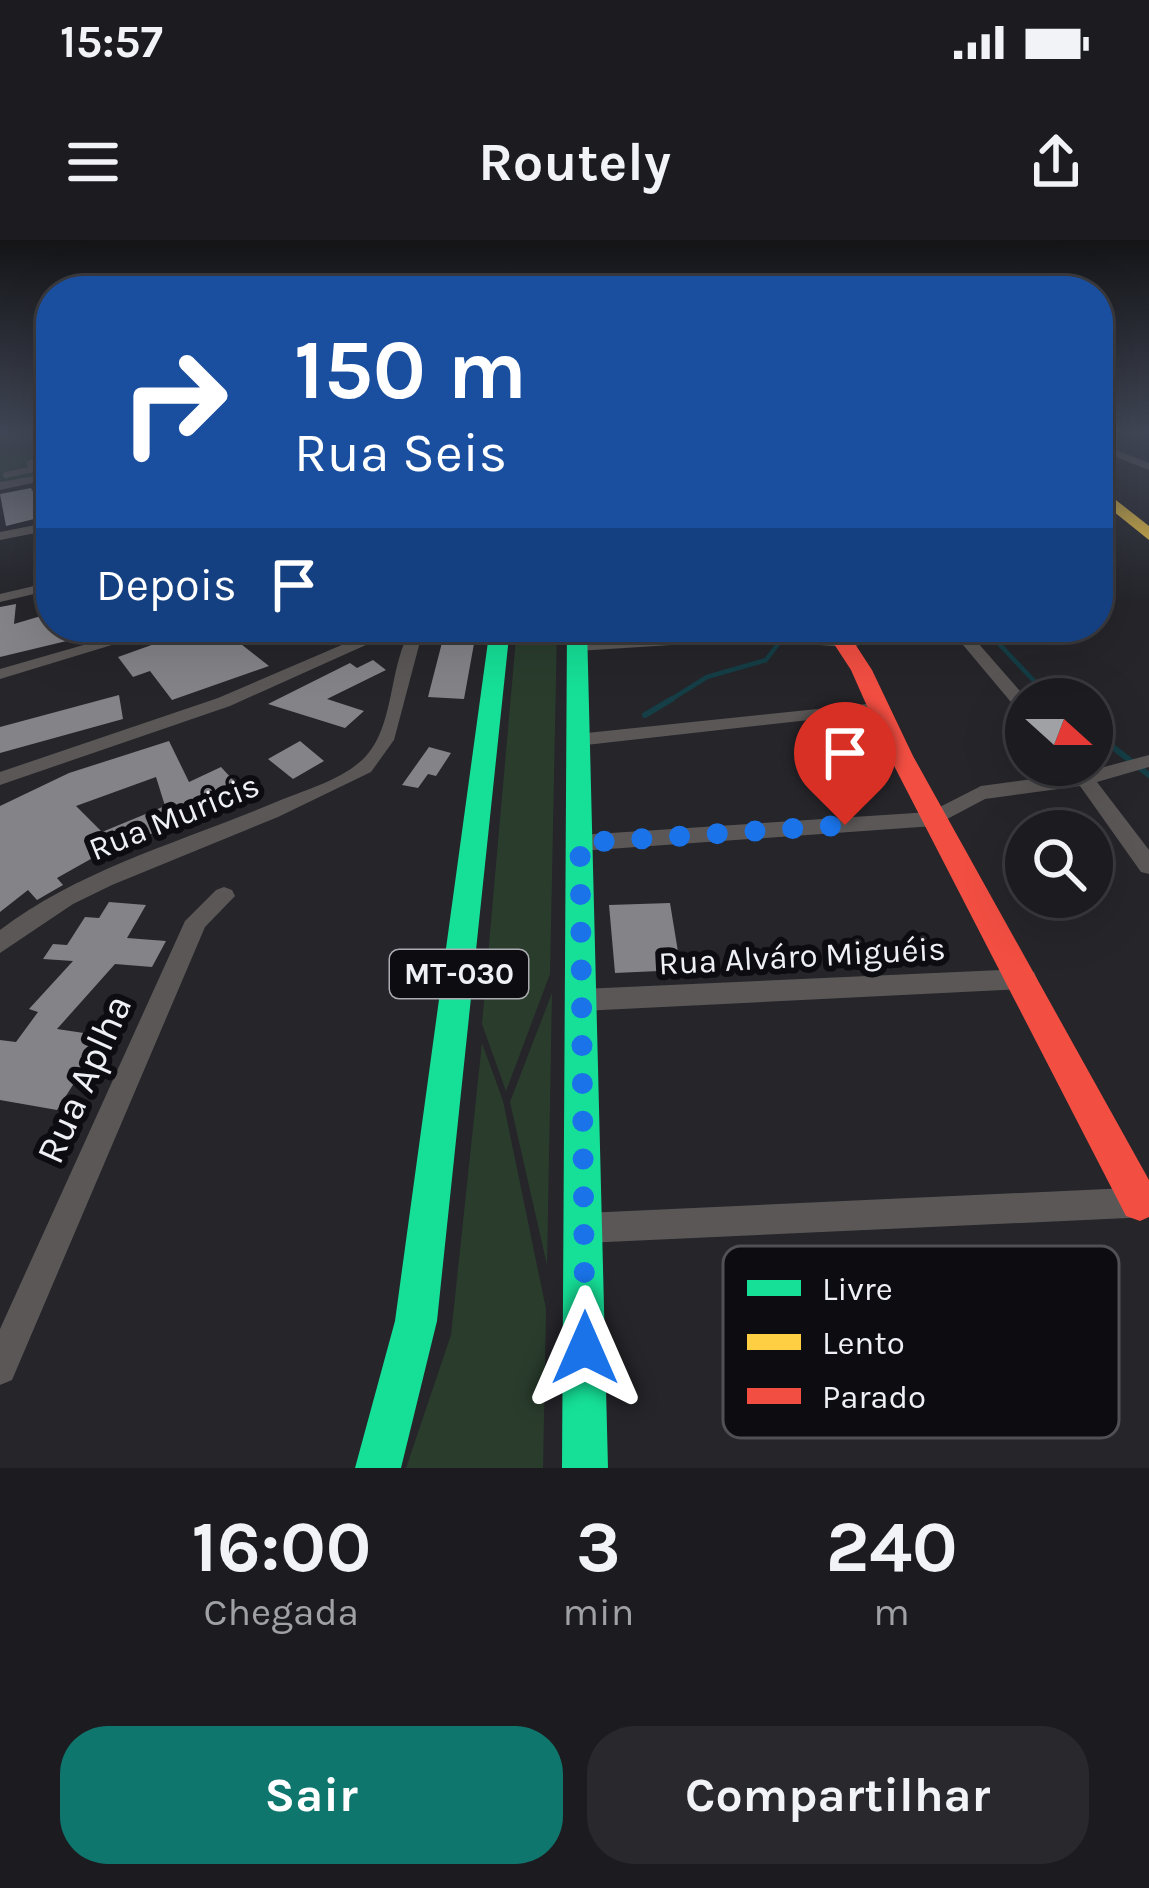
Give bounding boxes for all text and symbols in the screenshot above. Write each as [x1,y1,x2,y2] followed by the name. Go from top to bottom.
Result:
[60,16,163,68] text: 15:57
[60,129,126,195] icon: menu
[1023,129,1089,195] icon: share
[478,130,671,194] text: Routely
[294,321,527,419] text: 150 m
[96,324,252,480] icon: right
[294,421,507,485] text: Rua Seis
[261,552,327,618] icon: arrive
[96,559,237,611] text: Depois
[1005,678,1113,786] north arrow
[1005,678,1113,918] map controls
[794,702,896,825] pin
[812,720,878,786] icon: arrive
[83,766,265,868] street label: Rua Muricis
[1005,810,1113,918] button: search
[657,930,947,982] street label: Rua Alváro Miguéis
[390,950,528,998] road number: MT-030
[27,988,141,1170] street label: Rua Aplha
[723,1246,1119,1438] legend
[822,1270,893,1308] text: Livre
[522,1285,648,1411] position arrow
[822,1324,905,1362] text: Lento
[822,1378,926,1416] text: Parado
[191,1505,371,1589] text: 16:00
[576,1505,621,1589] text: 3
[826,1505,958,1589] text: 240
[204,1589,359,1635] text: Chegada
[563,1589,634,1635] text: min
[873,1589,910,1635] text: m
[60,1726,563,1864] button: Sair
[587,1726,1089,1864] button: Compartilhar

